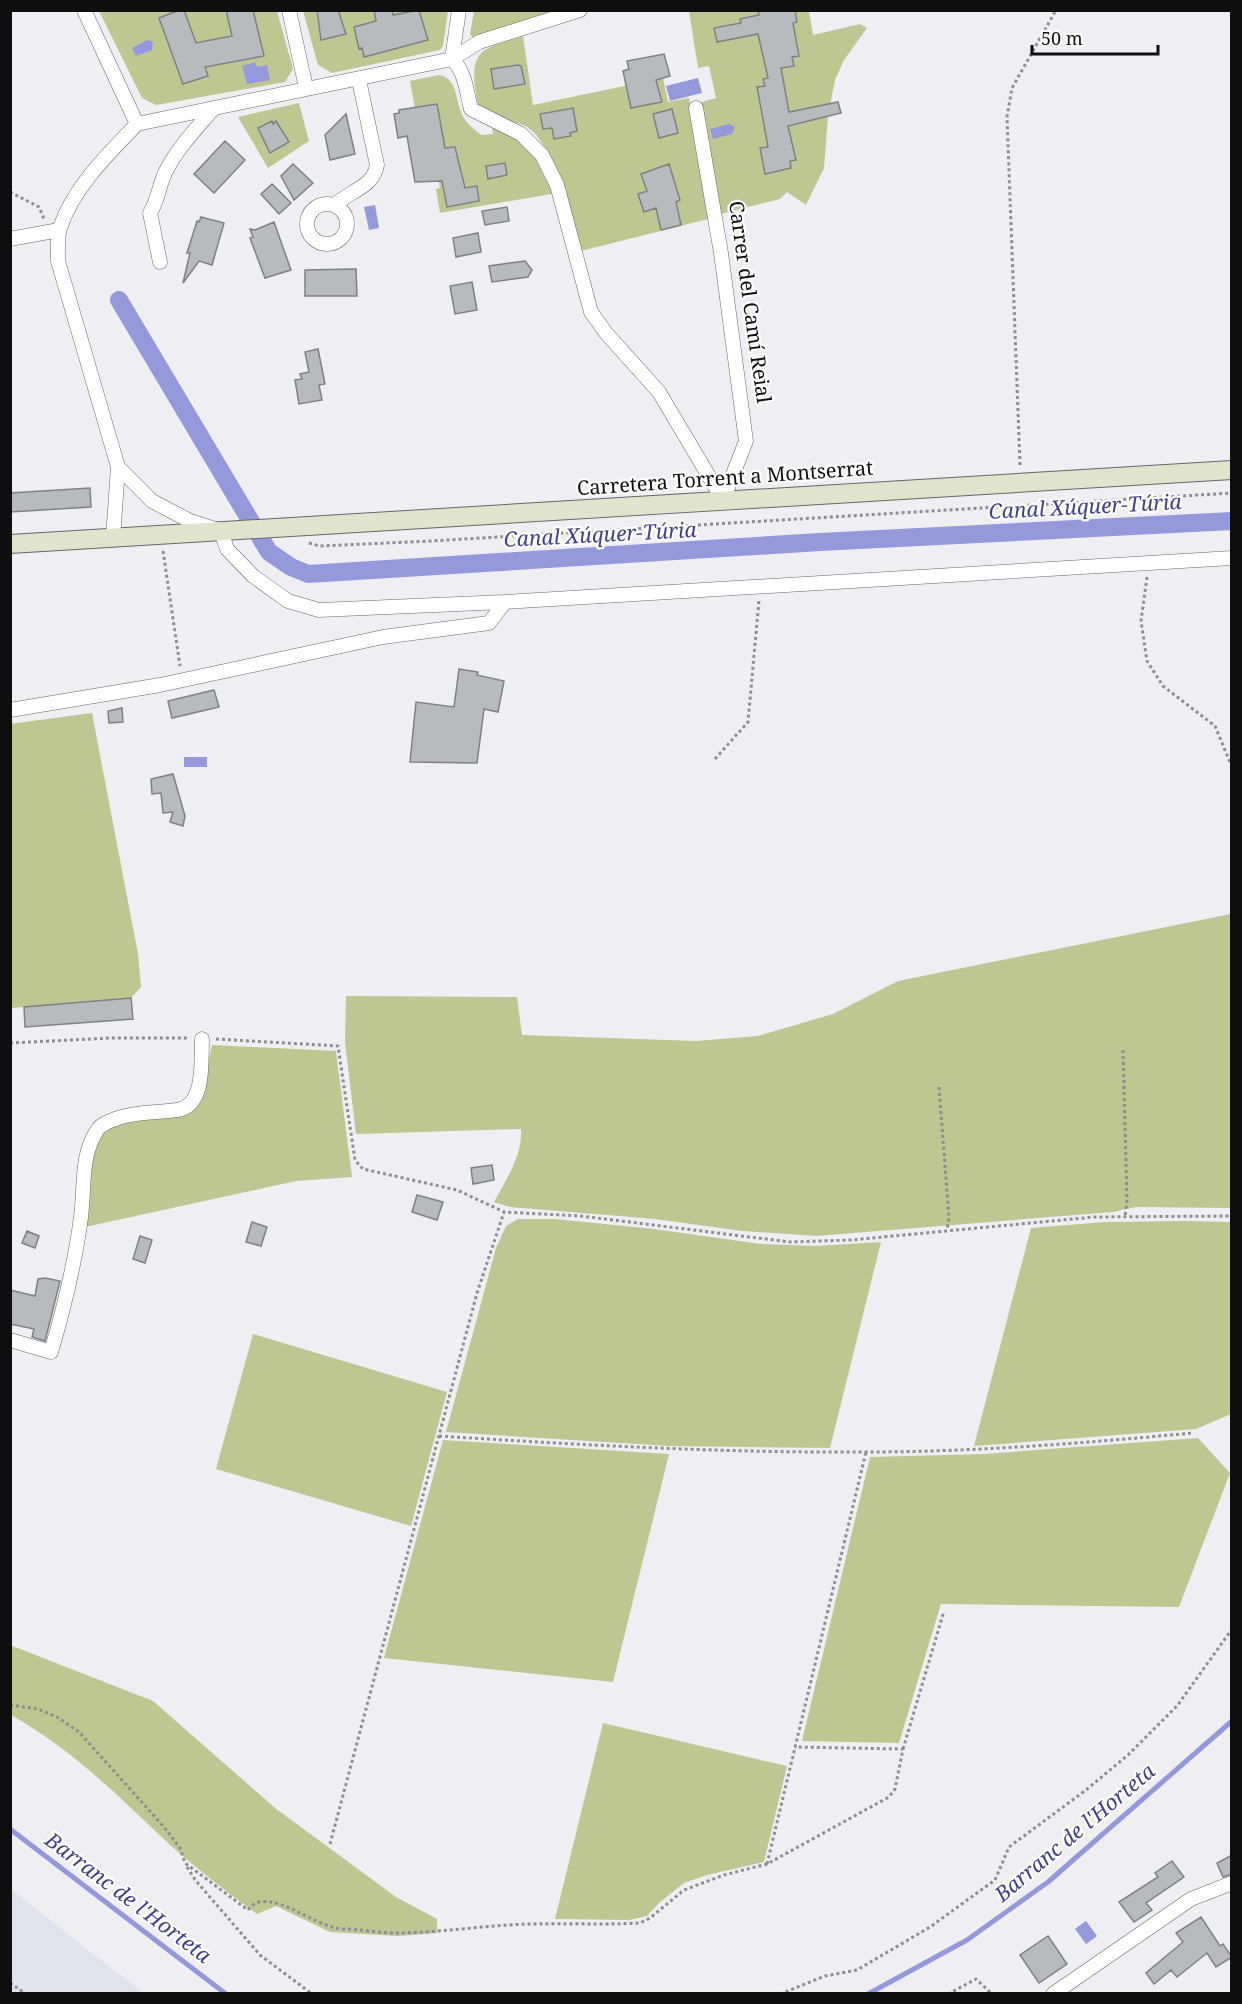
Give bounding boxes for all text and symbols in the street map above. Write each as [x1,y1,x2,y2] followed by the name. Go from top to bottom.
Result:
[1032,18,1158,56] scale bar
[1041,26,1083,50] text: 50 m
[723,199,778,405] street label: Carrer del Camí Reial
[576,454,874,501] street label: Carretera Torrent a Montserrat
[988,487,1183,525] water label: Canal Xúquer-Túria
[503,515,698,553] water label: Canal Xúquer-Túria
[988,1756,1161,1908] water label: Barranc de l'Horteta
[39,1825,218,1969] water label: Barranc de l'Horteta

